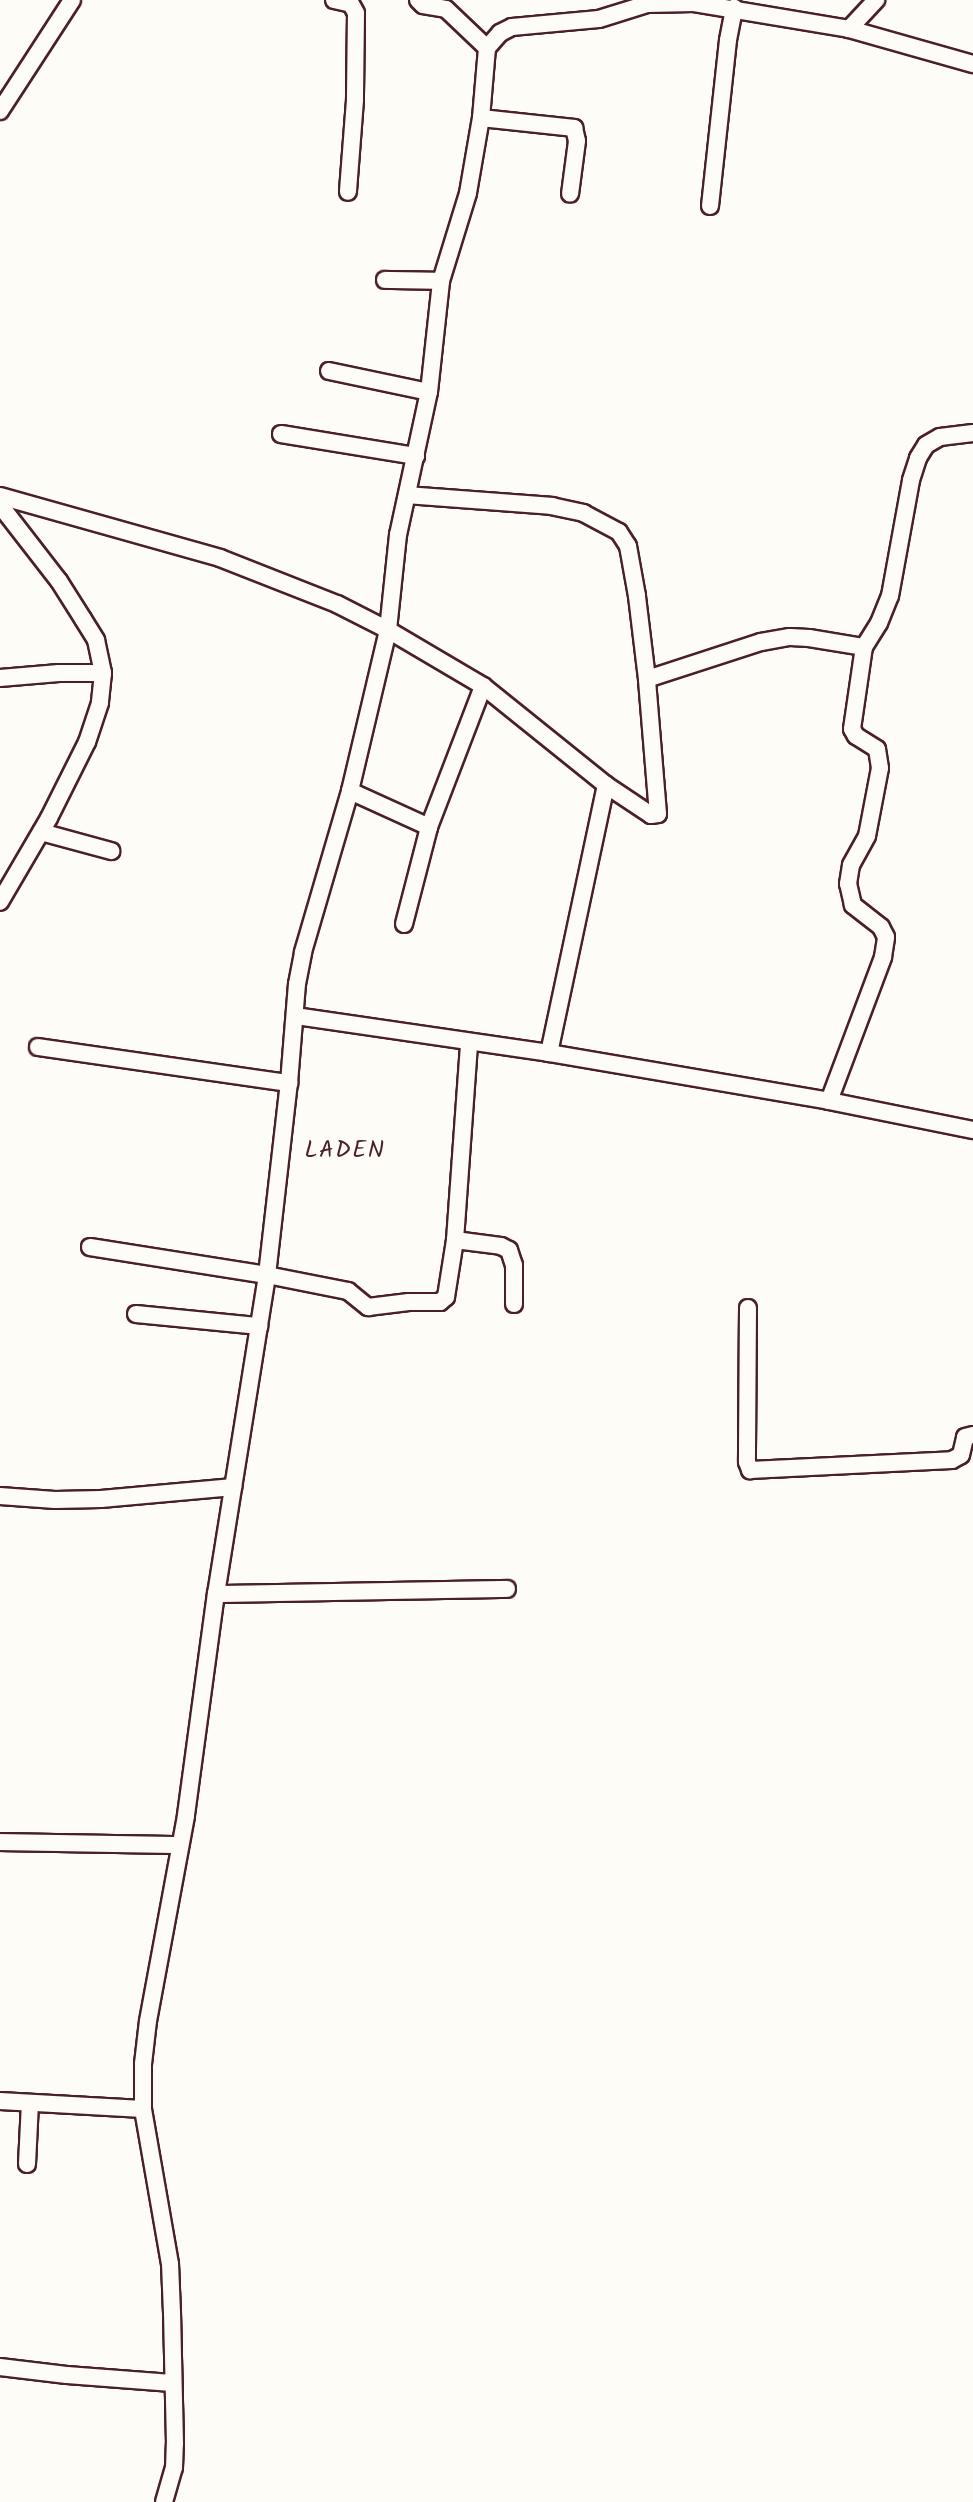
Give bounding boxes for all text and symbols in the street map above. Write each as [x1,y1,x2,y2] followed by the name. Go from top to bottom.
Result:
[305,1137,385,1165] district label: LADEN

